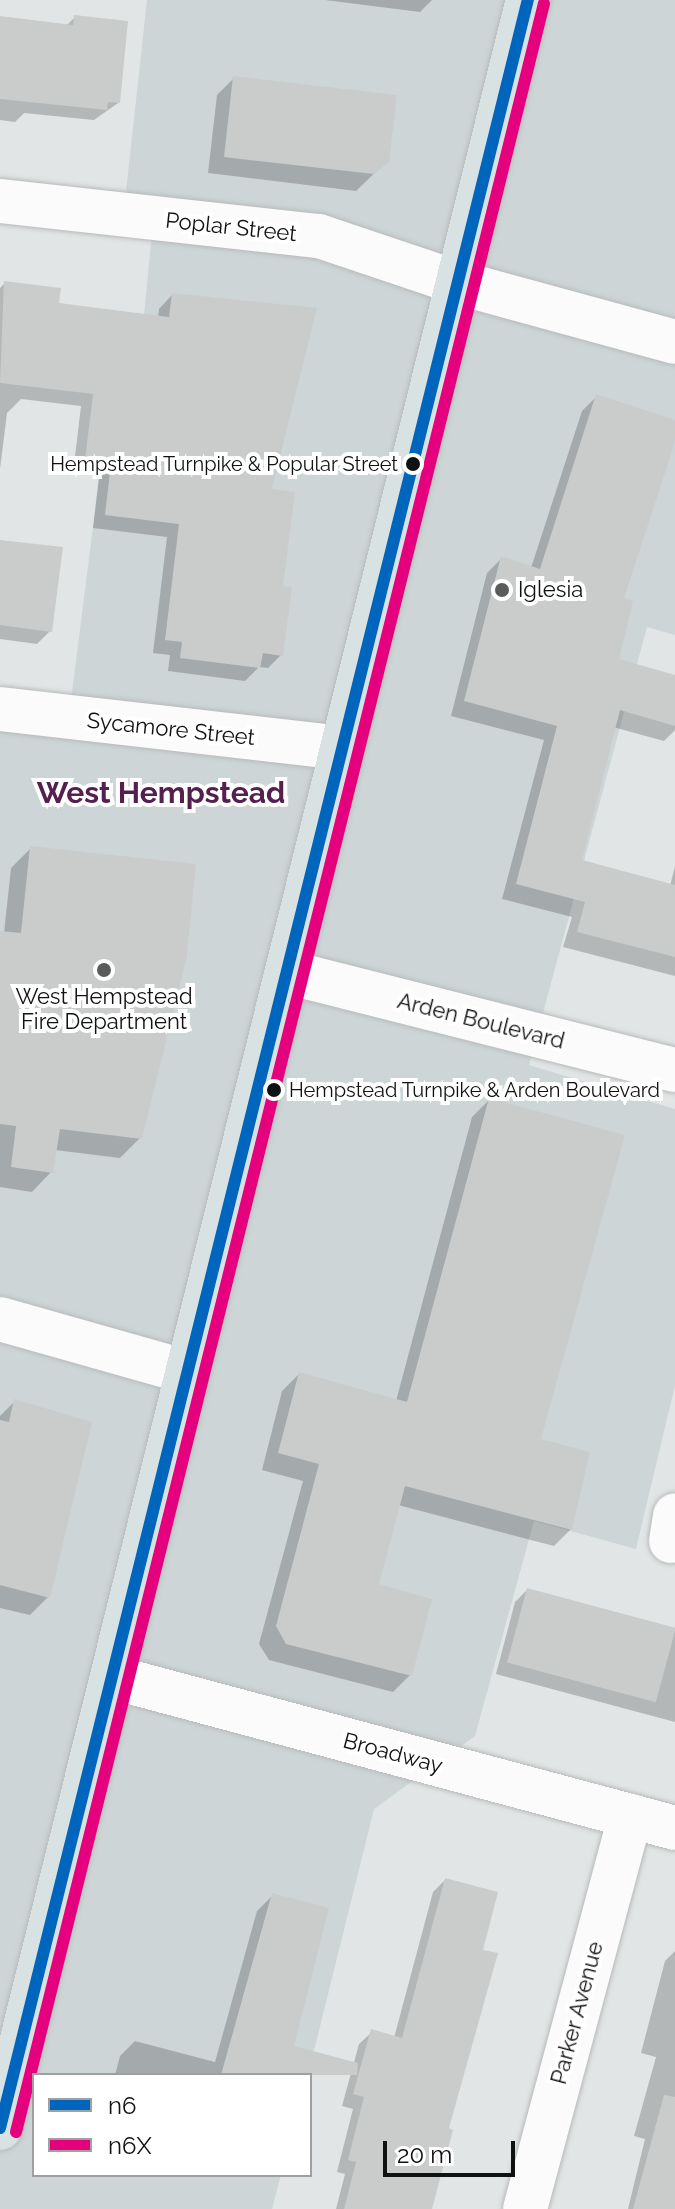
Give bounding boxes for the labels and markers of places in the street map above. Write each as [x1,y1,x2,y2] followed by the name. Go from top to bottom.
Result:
[49,452,398,476] place label: Hempstead Turnpike & Popular Street
[405,456,421,472] marker: Hempstead Turnpike & Popular Street
[518,577,583,603] place label: Iglesia
[493,581,511,599] marker: Iglesia
[95,961,113,979] marker: West Hempstead Fire Department
[15,983,193,1034] place label: West Hempstead Fire Department
[289,1078,661,1102] place label: Hempstead Turnpike & Arden Boulevard
[266,1082,282,1098] marker: Hempstead Turnpike & Arden Boulevard

